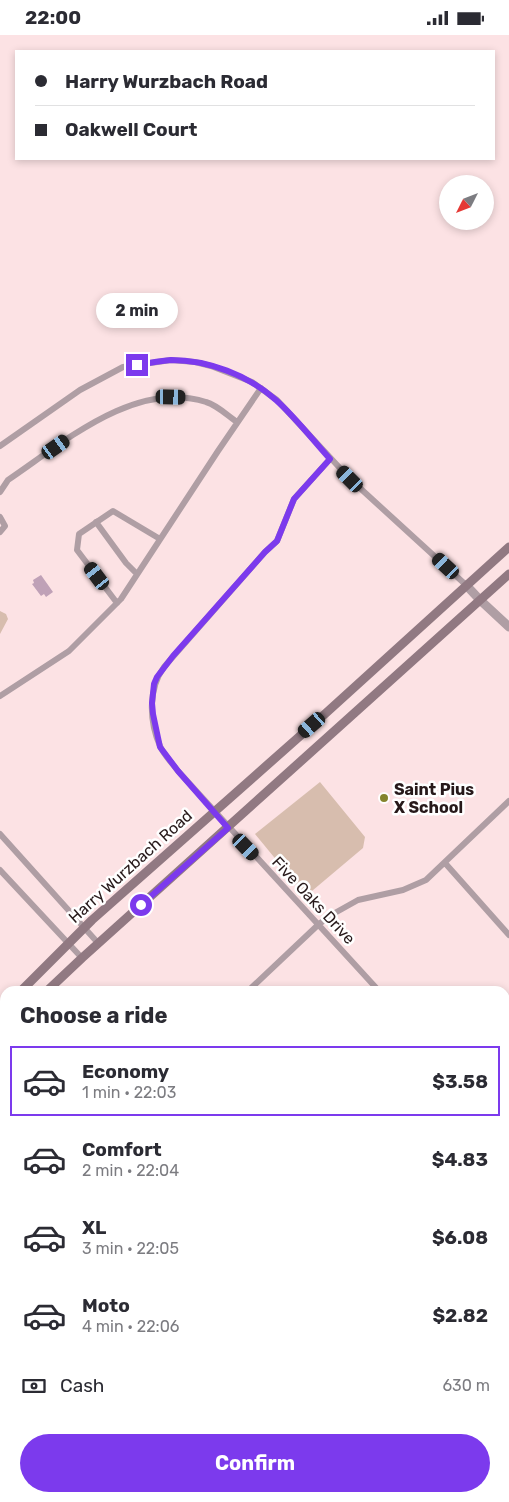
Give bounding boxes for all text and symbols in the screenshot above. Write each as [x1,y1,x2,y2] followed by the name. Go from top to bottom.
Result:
[25,6,81,29] text: 22:00
[65,70,268,93] text: Harry Wurzbach Road
[65,118,197,141] text: Oakwell Court
[439,175,494,230] north arrow
[439,175,494,230] map controls
[96,293,178,327] callout: 2 min
[115,301,159,320] text: 2 min
[126,354,148,376] route end
[155,389,186,405] car
[39,432,72,462] car
[334,463,365,495] car
[429,550,462,582] car
[81,560,112,592] car
[295,709,328,741] car
[394,780,474,817] place label: Saint Pius X School
[378,792,390,804] marker: Saint Pius X School
[65,806,196,927] street label: Harry Wurzbach Road
[230,831,261,863] car
[268,853,359,948] street label: Five Oaks Drive
[130,894,152,916] route start
[20,1002,167,1029] text: Choose a ride
[22,1059,67,1104] icon: car
[82,1060,169,1083] text: Economy
[432,1070,488,1093] text: $3.58
[82,1083,176,1102] text: 1 min · 22:03
[22,1137,67,1182] icon: car
[82,1138,162,1161] text: Comfort
[432,1148,488,1171] text: $4.83
[82,1161,179,1180] text: 2 min · 22:04
[22,1215,67,1260] icon: car
[82,1216,106,1239] text: XL
[432,1226,488,1249] text: $6.08
[82,1239,179,1258] text: 3 min · 22:05
[22,1293,67,1338] icon: car
[82,1294,130,1317] text: Moto
[432,1304,488,1327] text: $2.82
[82,1317,179,1336] text: 4 min · 22:06
[20,1372,48,1400] icon: cash
[60,1374,104,1397] text: Cash
[442,1376,490,1395] text: 630 m
[20,1434,490,1492] button: Confirm

